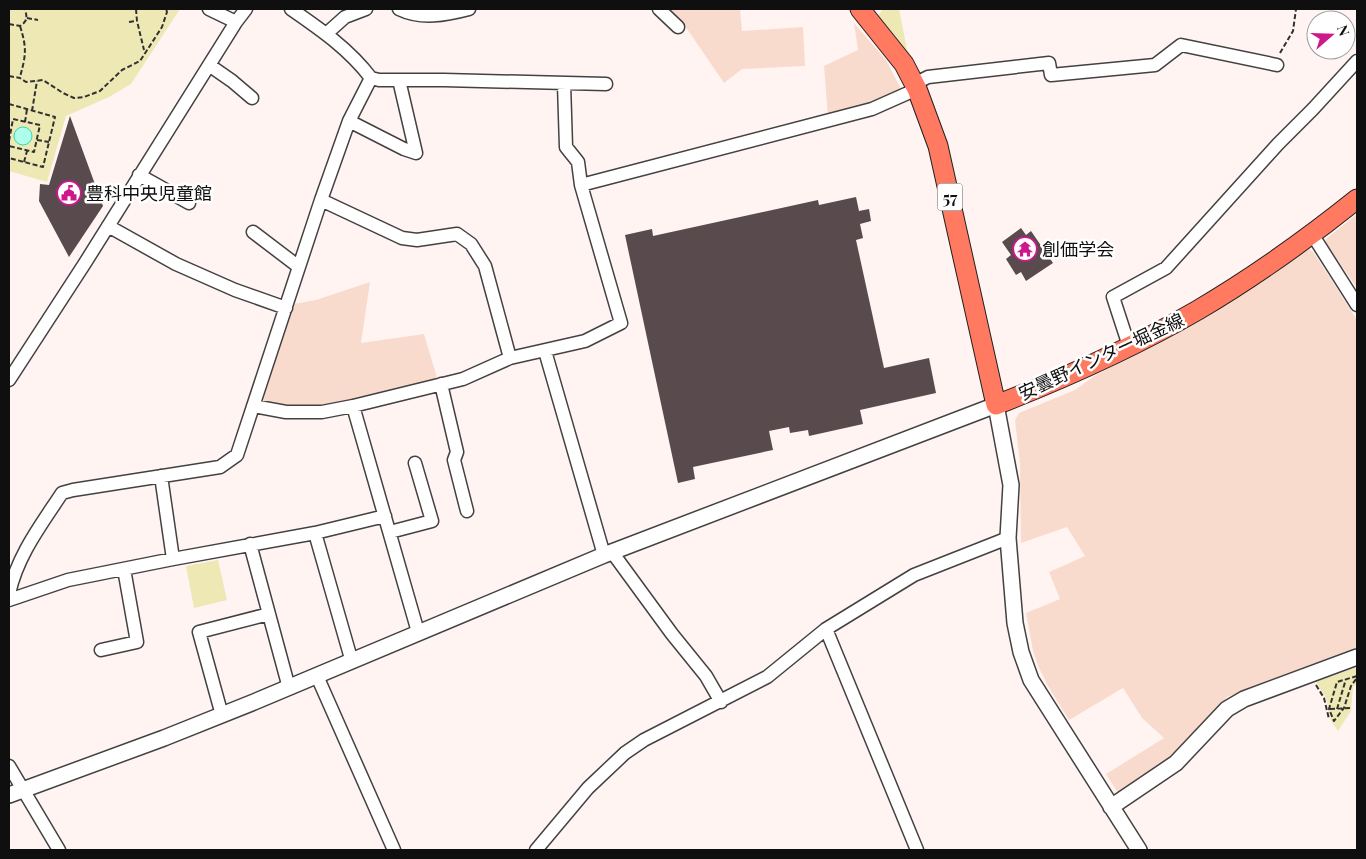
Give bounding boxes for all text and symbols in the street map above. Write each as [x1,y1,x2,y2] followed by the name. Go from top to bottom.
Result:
[1306,10,1356,60] north arrow
[1333,22,1354,38] text: N
[56,180,82,206] public building icon: 豊科中央児童館
[86,181,212,205] place label: 豊科中央児童館
[938,183,962,210] road number: 57
[1012,236,1038,262] temple icon: 創価学会
[1042,237,1114,261] place label: 創価学会
[1014,307,1188,405] street label: 安曇野インター堀金線

